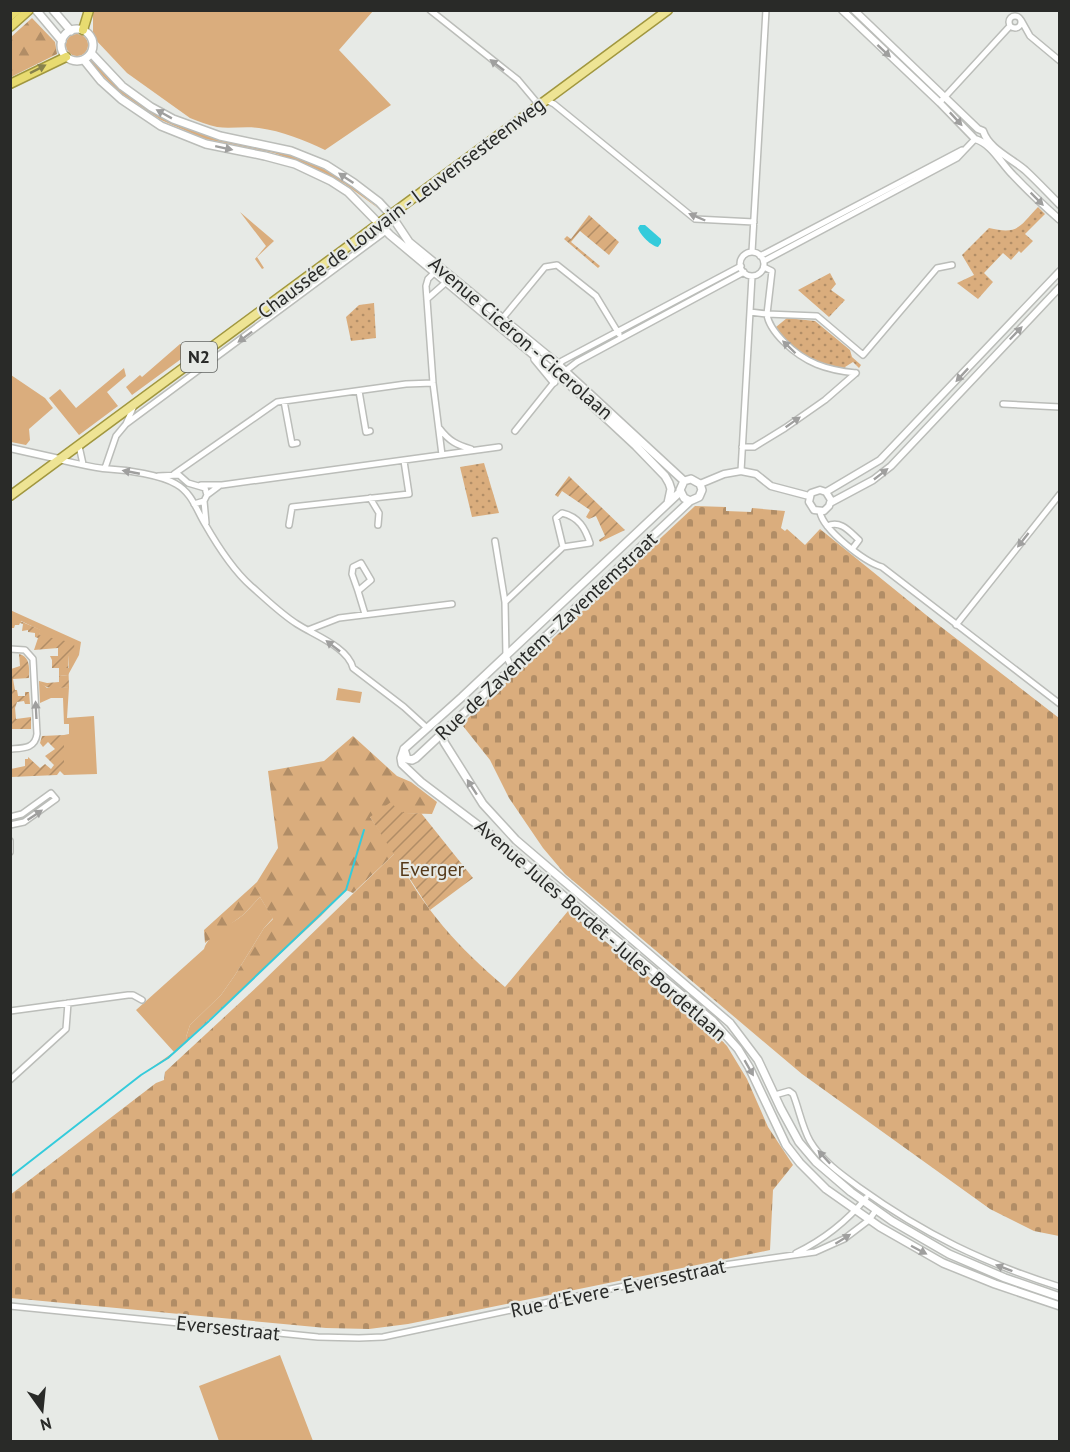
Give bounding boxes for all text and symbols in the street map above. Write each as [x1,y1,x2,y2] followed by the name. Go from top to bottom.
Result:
[877,43,891,57] one-way arrow
[490,59,505,71] one-way arrow
[29,64,46,74] one-way arrow
[252,91,550,325] street label: Chaussée de Louvain - Leuvensesteenweg
[155,109,172,119] one-way arrow
[949,112,963,127] one-way arrow
[215,144,234,153] one-way arrow
[338,173,354,184] one-way arrow
[1030,191,1044,205] one-way arrow
[688,212,706,222] one-way arrow
[423,251,619,425] street label: Avenue Cicéron - Cicerolaan
[1008,326,1022,340] one-way arrow
[238,331,254,343] one-way arrow
[782,340,796,354] one-way arrow
[181,342,217,372] road number: N2
[955,367,969,381] one-way arrow
[785,416,801,428] one-way arrow
[121,467,140,476] one-way arrow
[873,467,889,480] one-way arrow
[429,526,663,746] street label: Rue de Zaventem - Zaventemstraat
[1018,532,1030,547] one-way arrow
[326,641,341,653] one-way arrow
[31,701,40,720] one-way arrow
[467,779,478,795] one-way arrow
[26,809,42,821] one-way arrow
[470,813,732,1047] street label: Avenue Jules Bordet - Jules Bordetlaan
[400,856,465,882] park label: Everger
[744,1060,754,1077] one-way arrow
[817,1150,831,1165] one-way arrow
[835,1233,851,1244] one-way arrow
[911,1245,928,1255] one-way arrow
[508,1252,728,1324] street label: Rue d'Evere - Eversestraat
[995,1263,1013,1272] one-way arrow
[175,1310,281,1346] street label: Eversestraat
[12,1380,72,1440] north arrow
[38,1413,54,1436] text: N

